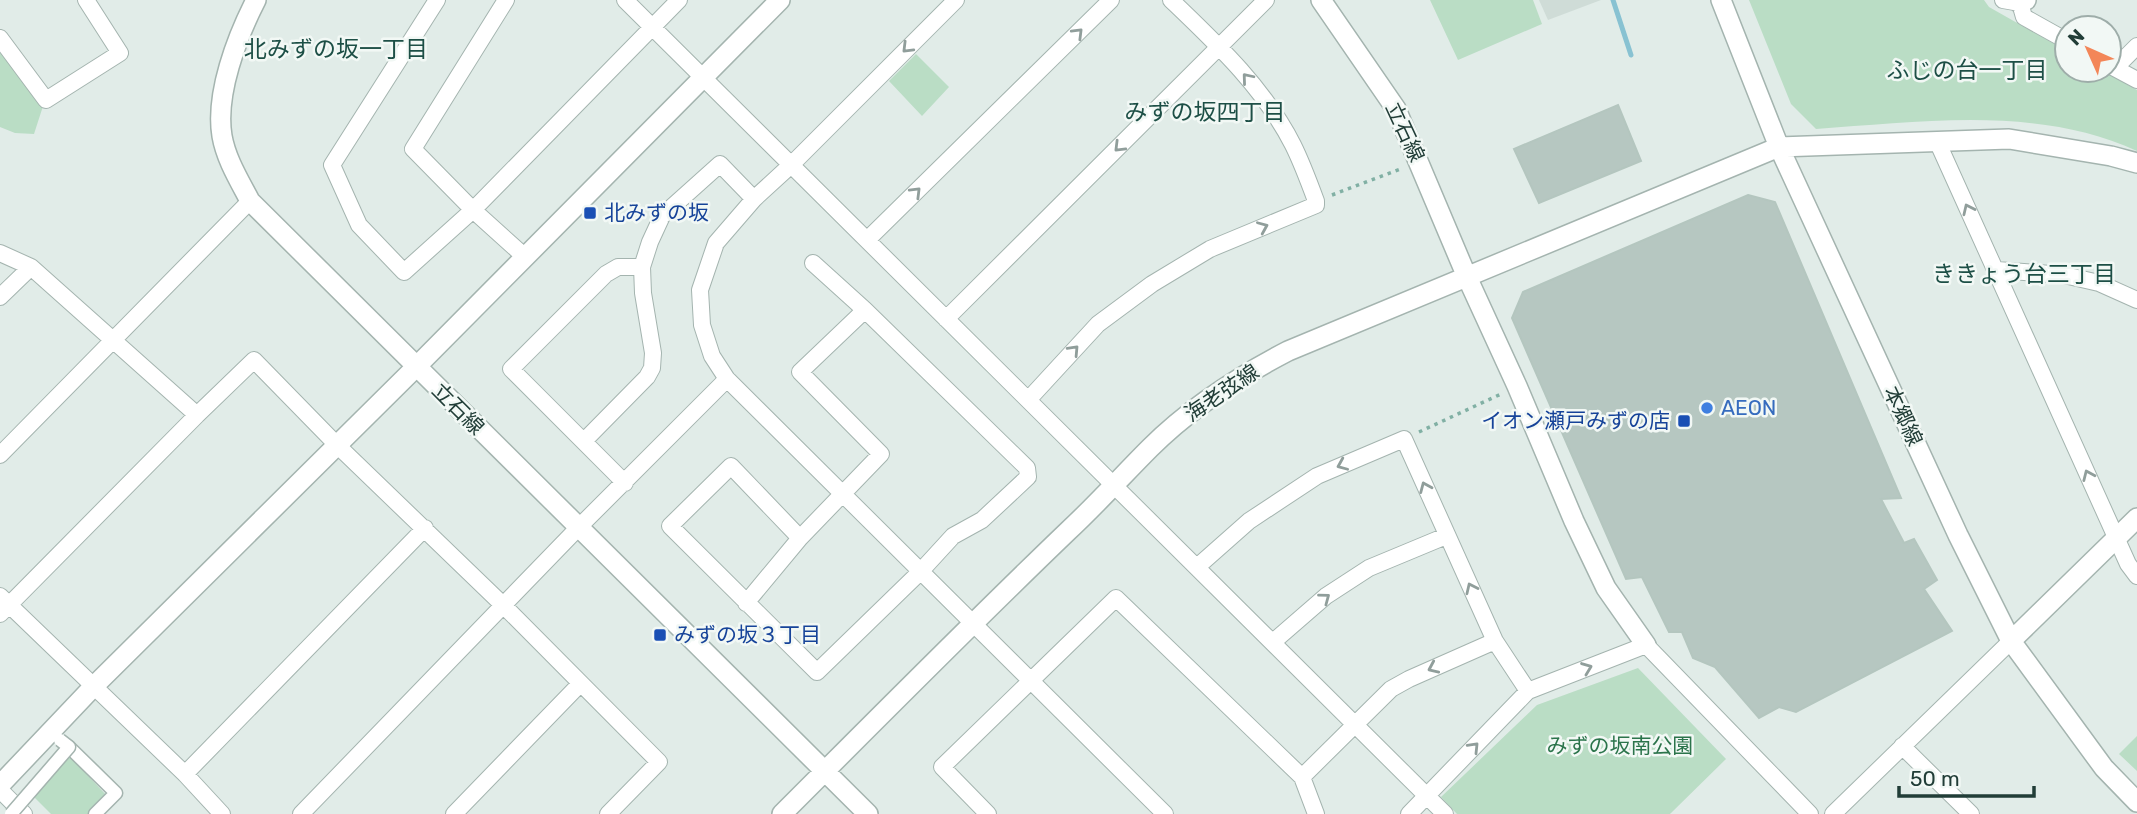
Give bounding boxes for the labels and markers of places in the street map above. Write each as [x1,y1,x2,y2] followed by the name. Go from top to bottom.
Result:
[604,200,709,225] place label: 北みずの坂
[582,205,598,221] marker: 北みずの坂
[1721,395,1776,420] place label: AEON
[1699,400,1715,416] marker: AEON
[1481,408,1670,433] place label: イオン瀬戸みずの店
[1676,413,1692,429] marker: イオン瀬戸みずの店
[674,622,821,647] place label: みずの坂３丁目
[652,627,668,643] marker: みずの坂３丁目

